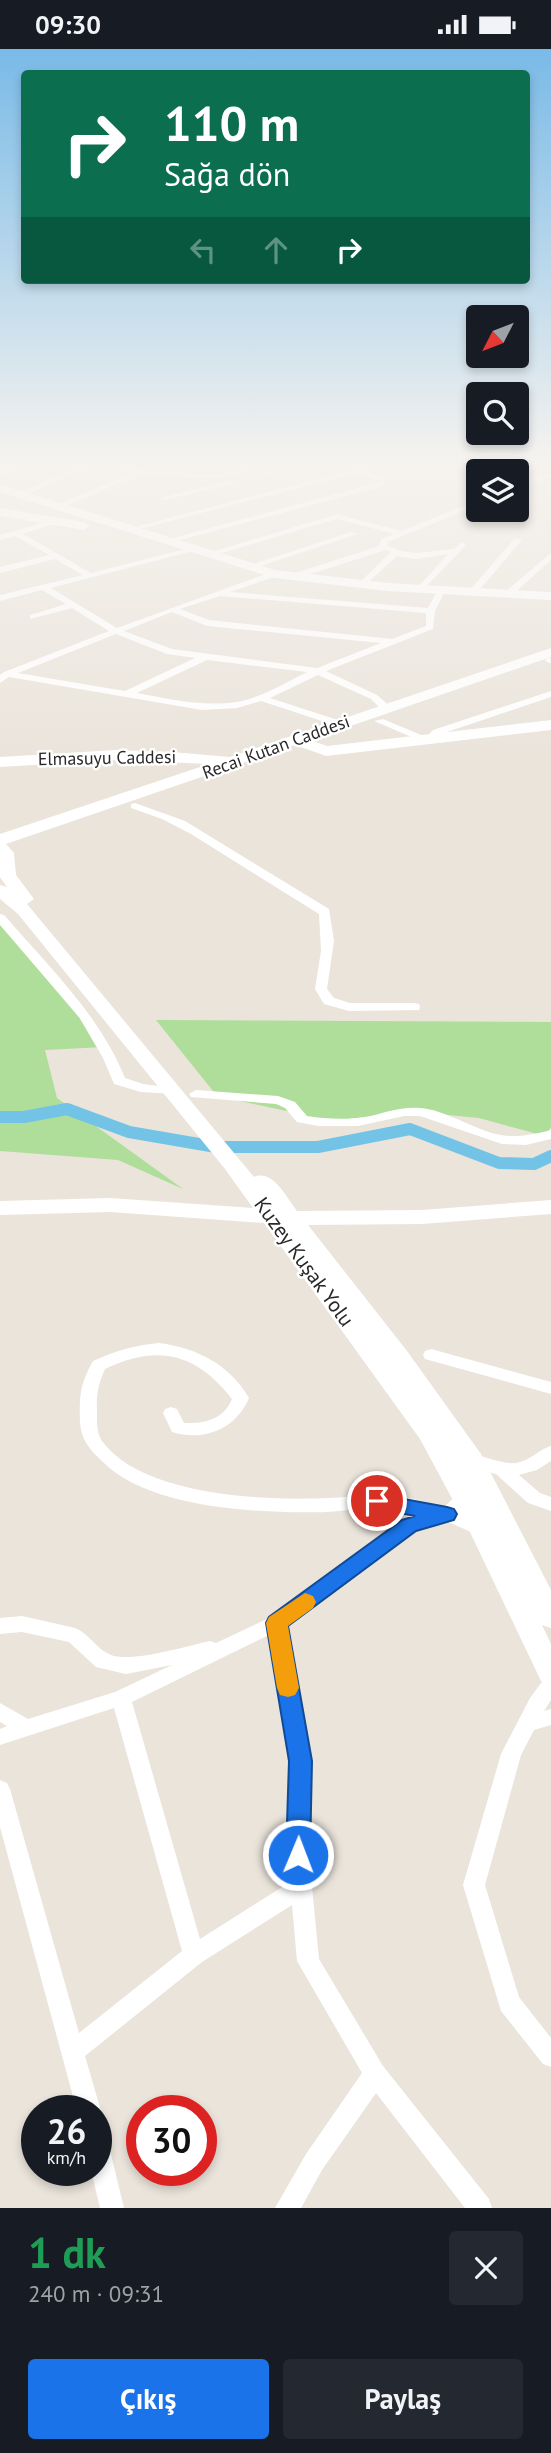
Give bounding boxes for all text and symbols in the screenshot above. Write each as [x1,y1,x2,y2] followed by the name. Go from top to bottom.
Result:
[35,8,101,41] text: 09:30
[164,91,299,155] text: 110 m
[49,98,140,189] icon: right
[164,153,290,195] text: Sağa dön
[184,231,222,269] icon: left
[257,231,295,269] icon: ahead
[330,231,368,269] icon: right
[466,305,528,367] north arrow
[466,305,529,522] map controls
[466,382,529,445] button: search
[466,459,529,522] button: layers
[199,709,353,784] street label: Recai Kutan Caddesi
[38,745,176,770] street label: Elmasuyu Caddesi
[248,1192,360,1332] street label: Kuzey Kuşak Yolu
[347,1471,407,1531] pin
[358,1482,396,1520] icon: arrive
[261,1818,335,1892] position arrow
[126,2095,217,2186] speed limit sign: 30
[47,2108,86,2154] text: 26
[47,2146,86,2169] text: km/h
[28,2225,106,2280] text: 1 dk
[449,2231,523,2305] button: close
[28,2279,164,2308] text: 240 m · 09:31
[28,2359,269,2439] button: Çıkış
[283,2359,523,2439] button: Paylaş

